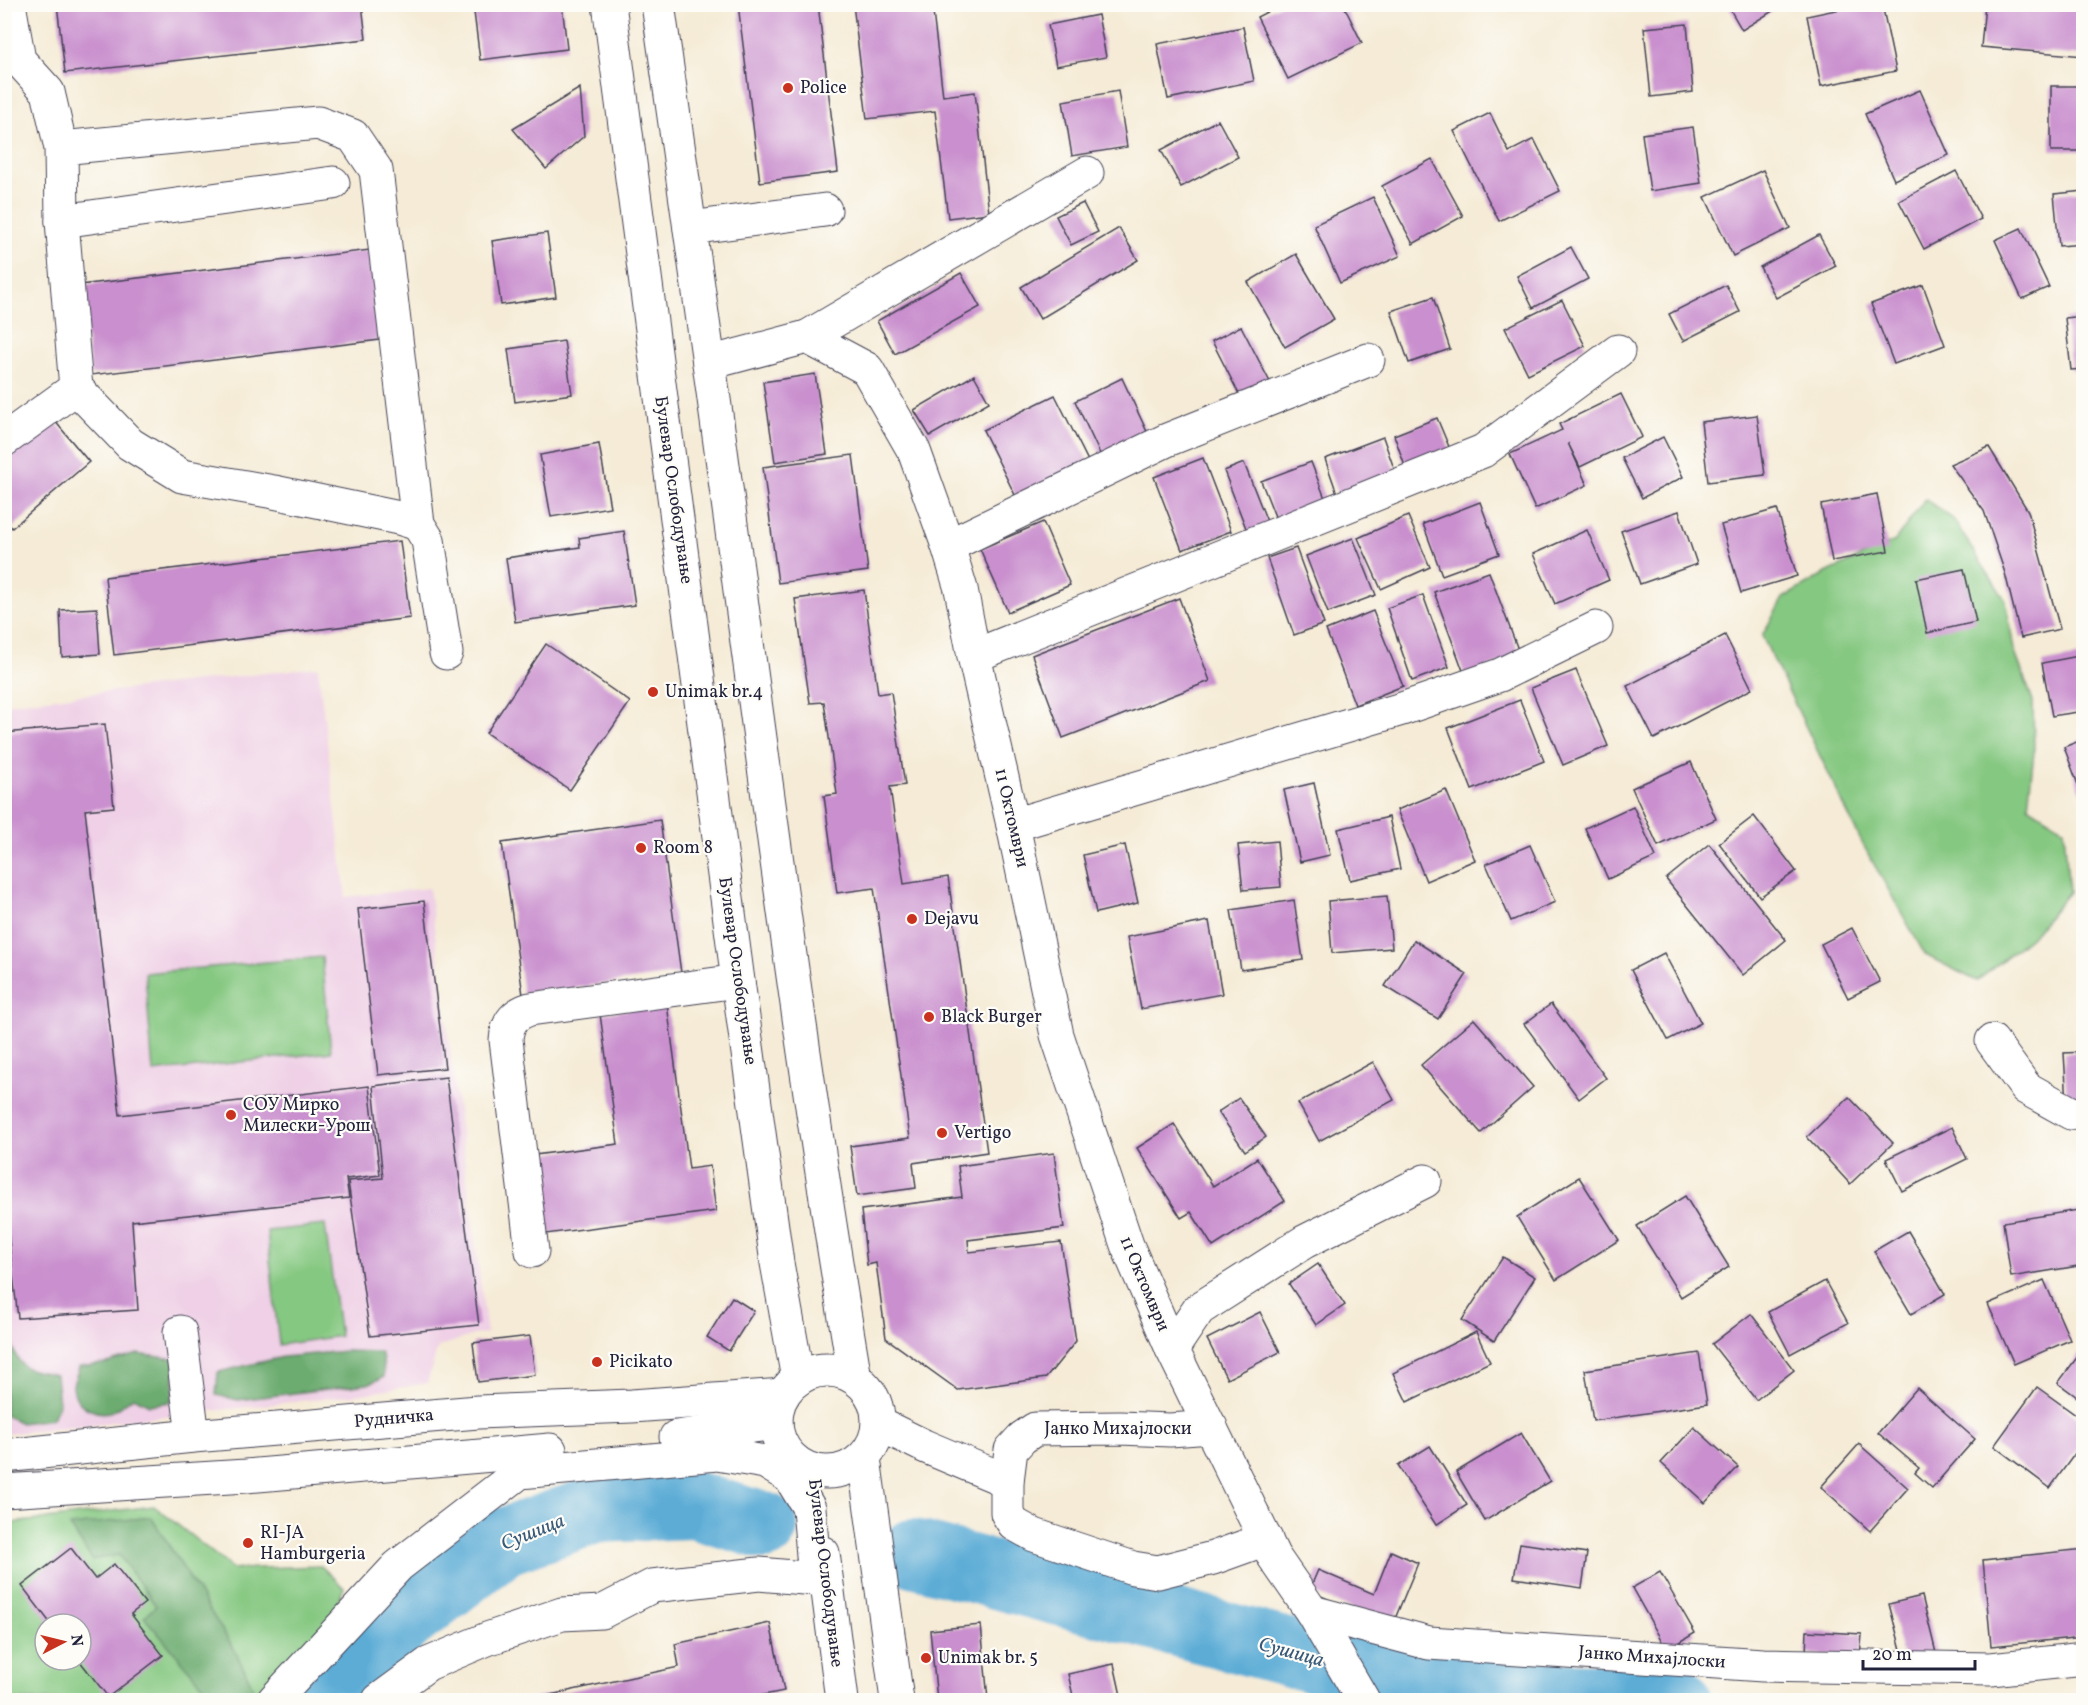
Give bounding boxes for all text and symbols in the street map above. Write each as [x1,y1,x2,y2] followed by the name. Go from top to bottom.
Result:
[800,76,847,101] place label: Police
[781,81,795,95] marker: Police
[647,394,699,586] street label: Булевар Ослободување
[665,680,763,705] place label: Unimak br.4
[646,685,660,699] marker: Unimak br.4
[987,766,1035,870] street label: 11 Октомври
[653,836,713,861] place label: Room 8
[634,841,648,855] marker: Room 8
[711,875,763,1067] street label: Булевар Ослободување
[924,907,979,932] place label: Dejavu
[905,912,919,926] marker: Dejavu
[941,1005,1042,1030] place label: Black Burger
[922,1010,936,1024] marker: Black Burger
[243,1093,371,1139] place label: СОУ Мирко Милески-Урош
[224,1108,238,1122] marker: СОУ Мирко Милески-Урош
[954,1121,1011,1146] place label: Vertigo
[935,1126,949,1140] marker: Vertigo
[1113,1232,1175,1336] street label: 11 Октомври
[609,1350,673,1375] place label: Picikato
[590,1355,604,1369] marker: Picikato
[353,1403,435,1435] street label: Рудничка
[1044,1417,1192,1442] street label: Јанко Михајлоски
[801,1477,849,1669] street label: Булевар Ослободување
[497,1508,569,1558] water label: Сушица
[260,1521,366,1567] place label: RI-JA Hamburgeria
[241,1536,255,1550] marker: RI-JA Hamburgeria
[33,1612,93,1672] north arrow
[1255,1631,1327,1675] water label: Сушица
[64,1633,88,1648] text: N
[1863,1633,1976,1671] scale bar
[1578,1640,1726,1676] street label: Јанко Михајлоски
[1872,1643,1912,1668] text: 20 m
[938,1646,1038,1671] place label: Unimak br. 5
[919,1651,933,1665] marker: Unimak br. 5

